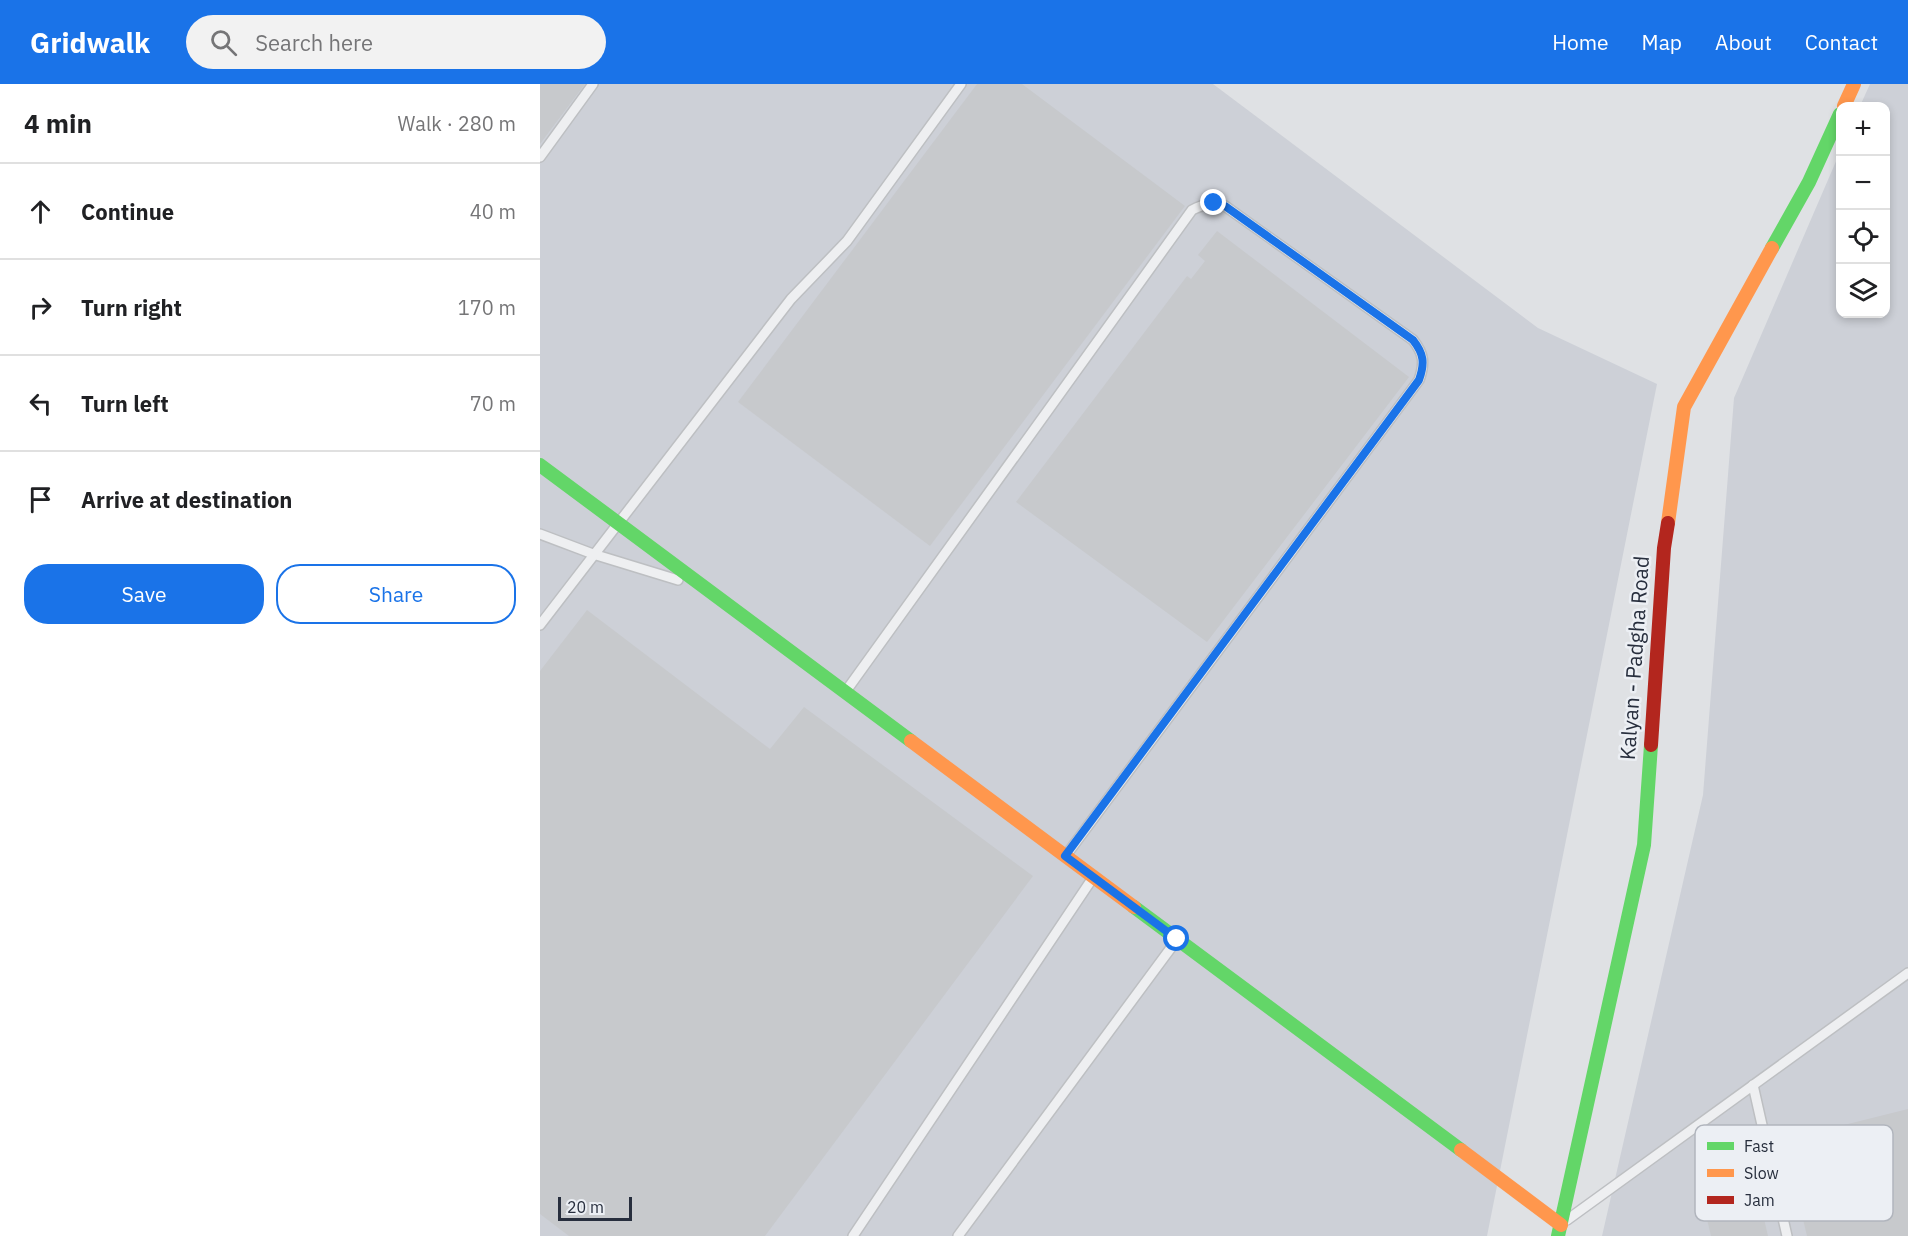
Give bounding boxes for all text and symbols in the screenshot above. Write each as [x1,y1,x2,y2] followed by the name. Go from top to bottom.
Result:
[186,15,606,69] search box
[30,24,150,61] text: Gridwalk
[207,26,240,59] icon: search
[255,28,373,57] text: Search here
[1552,28,1609,56] text: Home
[1642,28,1682,56] text: Map
[1715,28,1772,56] text: About
[1805,28,1878,56] text: Contact
[1836,102,1890,318] map controls
[1836,102,1890,156] button: +
[24,106,92,140] text: 4 min
[398,110,516,137] text: Walk · 280 m
[1836,156,1890,210] button: −
[1200,189,1226,215] route end
[24,195,57,228] icon: ahead
[81,197,174,226] text: Continue
[470,198,516,225] text: 40 m
[1836,210,1890,264] button: locate
[1836,264,1890,318] button: layers
[24,291,57,324] icon: right
[81,293,182,322] text: Turn right
[458,294,516,321] text: 170 m
[24,387,57,420] icon: left
[81,389,169,418] text: Turn left
[470,390,516,417] text: 70 m
[24,483,57,516] icon: arrive
[81,485,292,514] text: Arrive at destination
[1613,555,1655,761] street label: Kalyan - Padgha Road
[24,564,264,624] button: Save
[276,564,516,624] button: Share
[1163,925,1189,951] route start
[1695,1125,1893,1221] legend
[1744,1136,1774,1156] text: Fast
[1744,1163,1779,1183] text: Slow
[1744,1190,1775,1210] text: Jam
[558,1194,632,1222] scale bar
[567,1197,604,1217] text: 20 m

